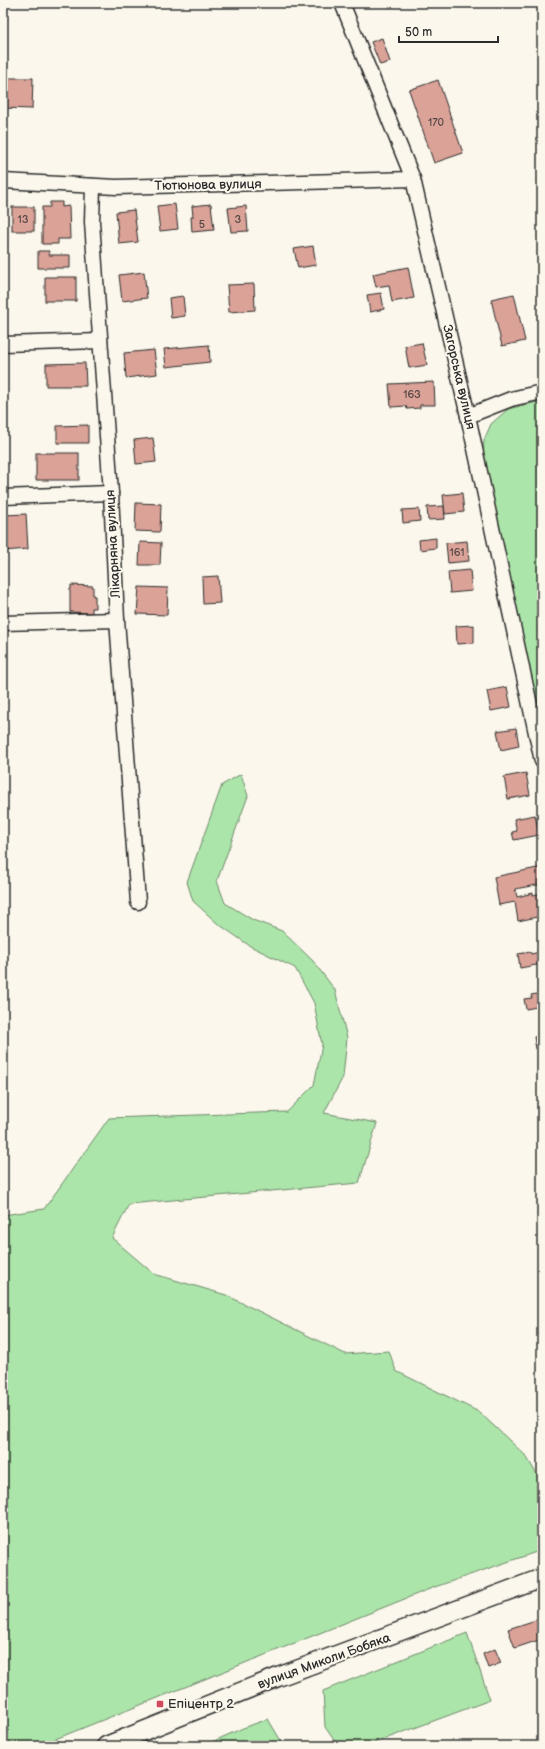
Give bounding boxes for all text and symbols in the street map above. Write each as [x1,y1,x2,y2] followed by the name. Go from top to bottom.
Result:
[399,18,498,44] scale bar
[405,25,432,40] text: 50 m
[428,116,445,129] house number: 170
[154,176,262,194] street label: Тютюнова вулиця
[17,213,29,226] house number: 13
[235,213,242,226] house number: 3
[199,218,205,231] house number: 5
[439,323,479,431] street label: Загорська вулиця
[403,388,421,401] house number: 163
[102,489,124,600] street label: Лікарняна вулиця
[449,546,465,559] house number: 161
[256,1629,393,1692] street label: вулиця Миколи Бобяка
[168,1696,234,1712] place label: Епіцентр 2
[155,1699,165,1709] marker: Епіцентр 2

